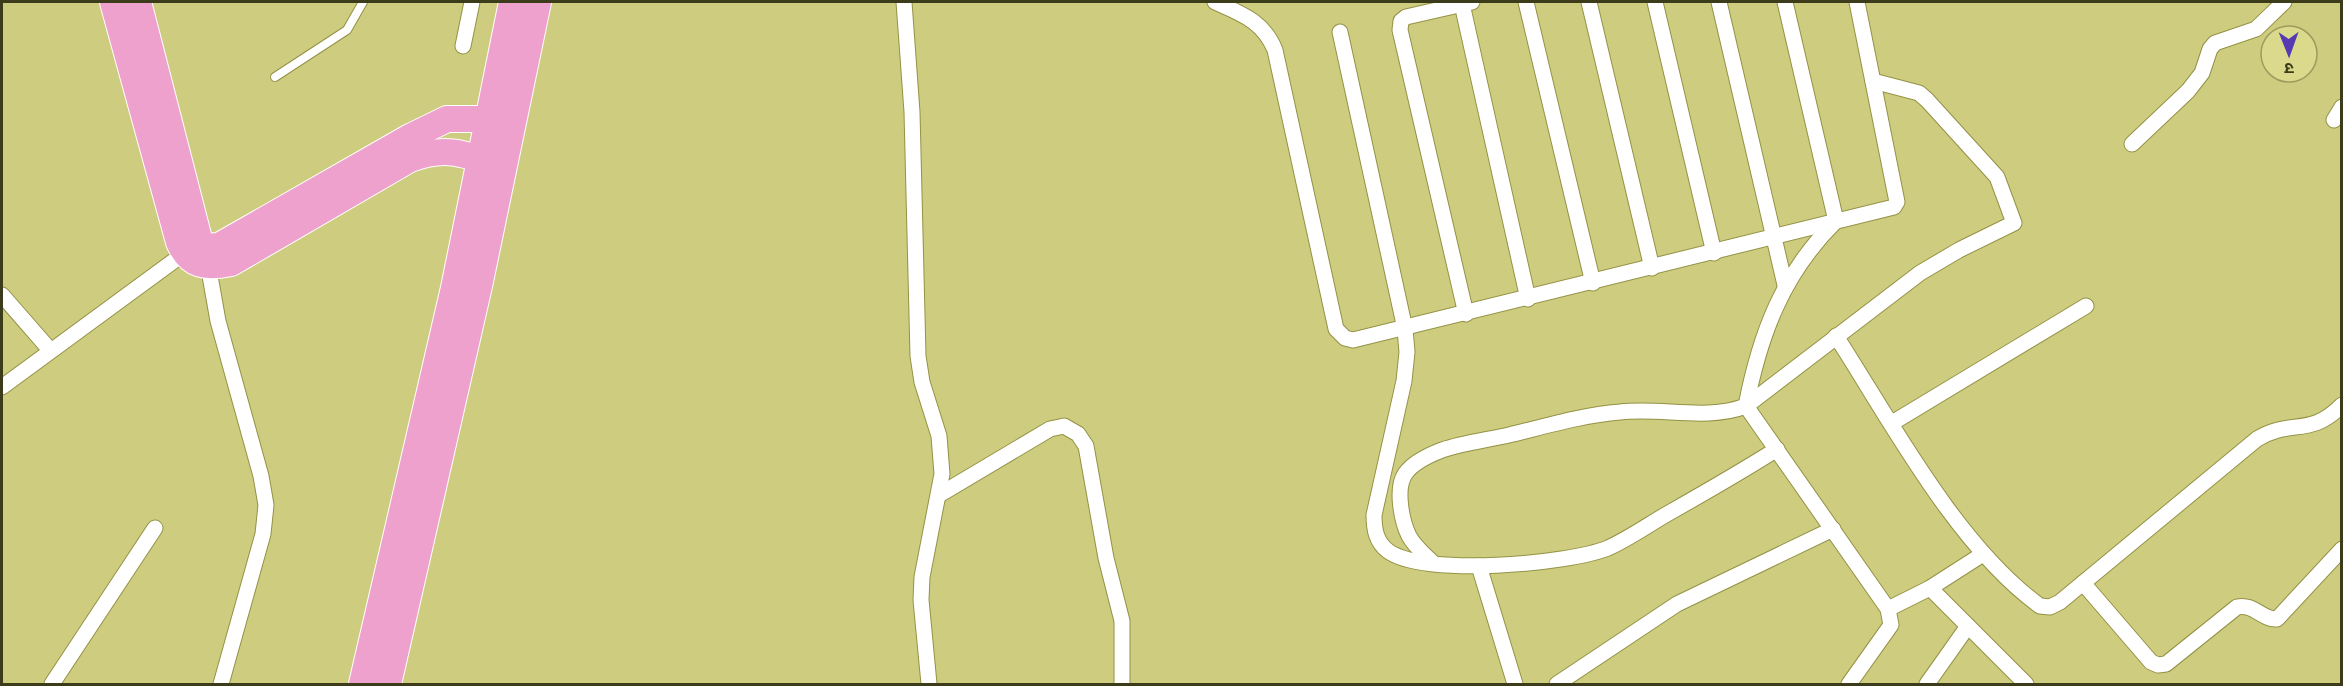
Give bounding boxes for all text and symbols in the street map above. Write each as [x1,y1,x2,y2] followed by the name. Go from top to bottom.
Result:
[2259,24,2319,84] north arrow
[2284,59,2294,78] text: उ

